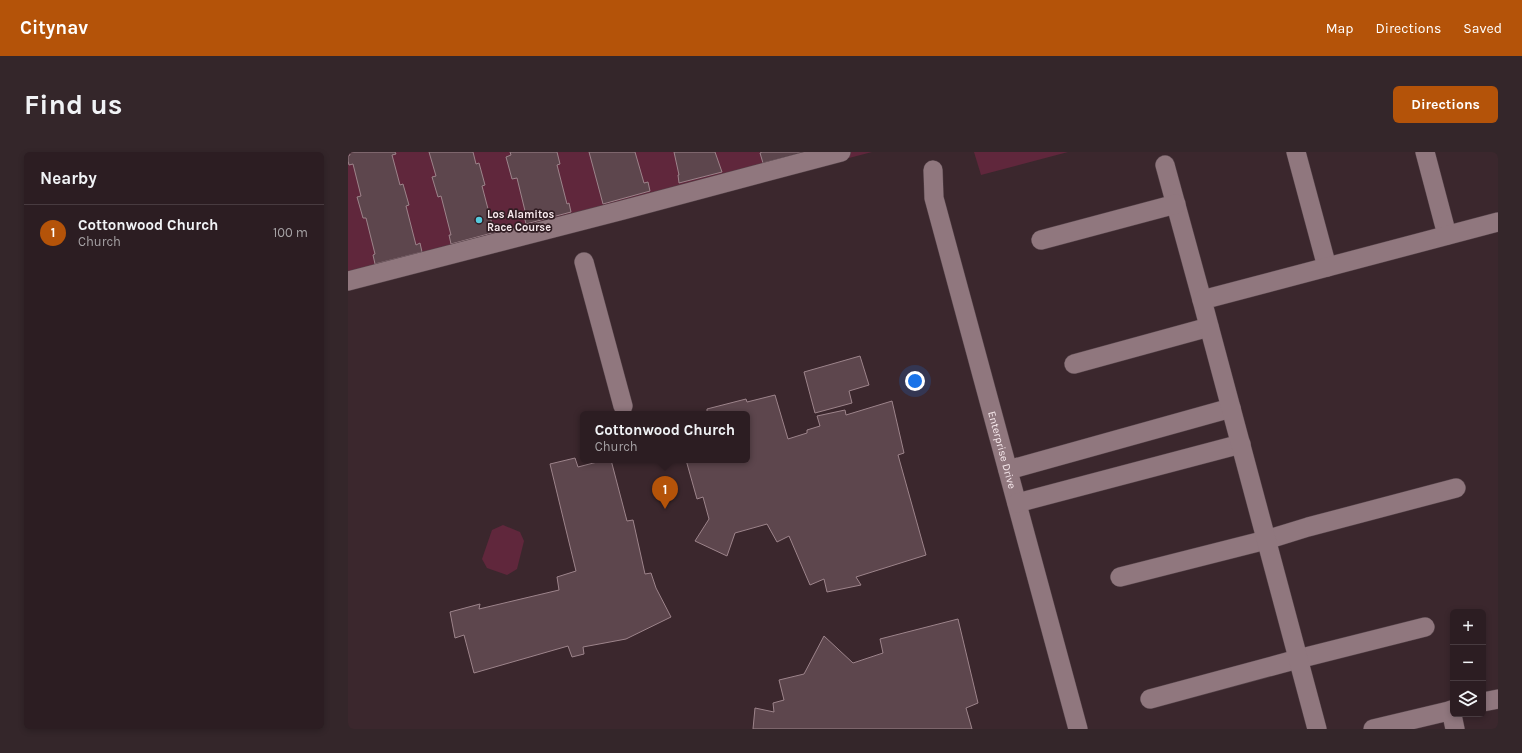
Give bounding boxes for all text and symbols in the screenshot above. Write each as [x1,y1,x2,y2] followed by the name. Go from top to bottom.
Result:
[20,17,88,39] text: Citynav
[1326,20,1354,37] text: Map
[1376,20,1441,37] text: Directions
[1463,20,1502,37] text: Saved
[1393,86,1498,123] button: Directions
[24,88,123,121] text: Find us
[40,168,97,188] text: Nearby
[487,208,555,234] place label: Los Alamitos Race Course
[474,215,484,225] marker: Los Alamitos Race Course
[78,216,218,234] text: Cottonwood Church
[51,225,55,240] text: 1
[273,225,308,240] text: 100 m
[78,234,121,249] text: Church
[905,371,925,391] your location
[985,410,1019,491] street label: Enterprise Drive
[580,411,750,463] popup
[595,421,735,439] text: Cottonwood Church
[595,439,638,454] text: Church
[652,476,678,509] pin: 1
[1450,609,1486,717] map controls
[1450,609,1486,645] button: +
[1450,645,1486,681] button: −
[1450,681,1486,717] button: layers

